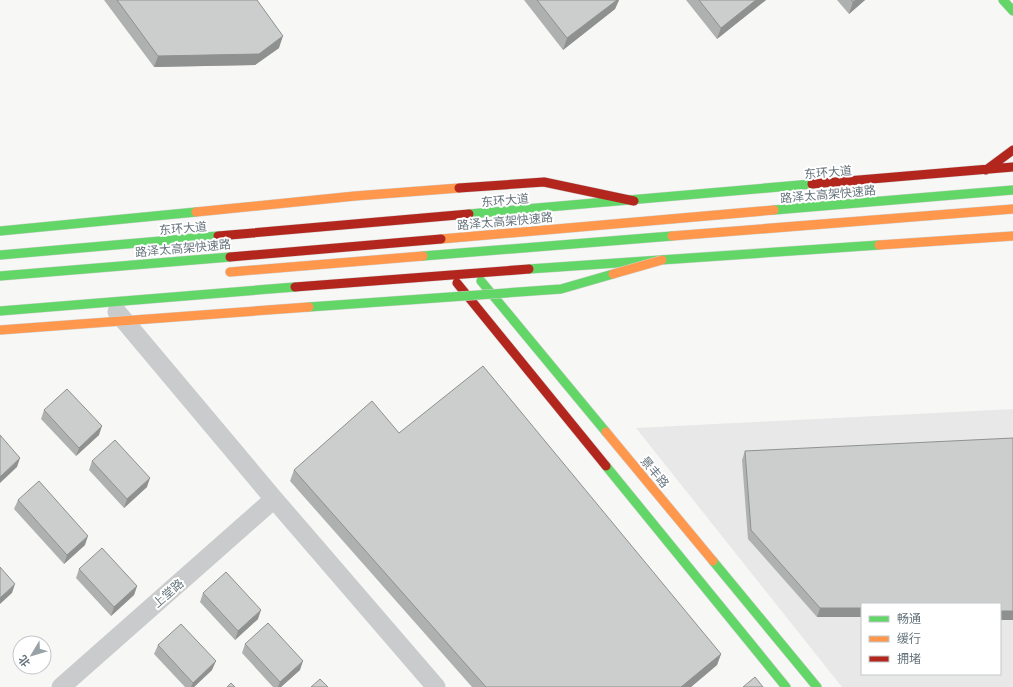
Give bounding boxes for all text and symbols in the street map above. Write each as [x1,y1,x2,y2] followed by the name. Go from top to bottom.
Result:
[804,163,852,181] street label: 东环大道
[780,183,876,205] street label: 路泽太高架快速路
[481,191,529,209] street label: 东环大道
[457,210,553,232] street label: 路泽太高架快速路
[159,219,207,237] street label: 东环大道
[135,237,231,259] street label: 路泽太高架快速路
[638,454,672,490] street label: 景丰路
[150,576,186,610] street label: 上堂路
[861,603,1001,675] legend
[897,612,921,625] text: 畅通
[897,632,921,645] text: 缓行
[12,635,52,675] north arrow
[897,652,921,665] text: 拥堵
[16,653,32,669] text: 北

